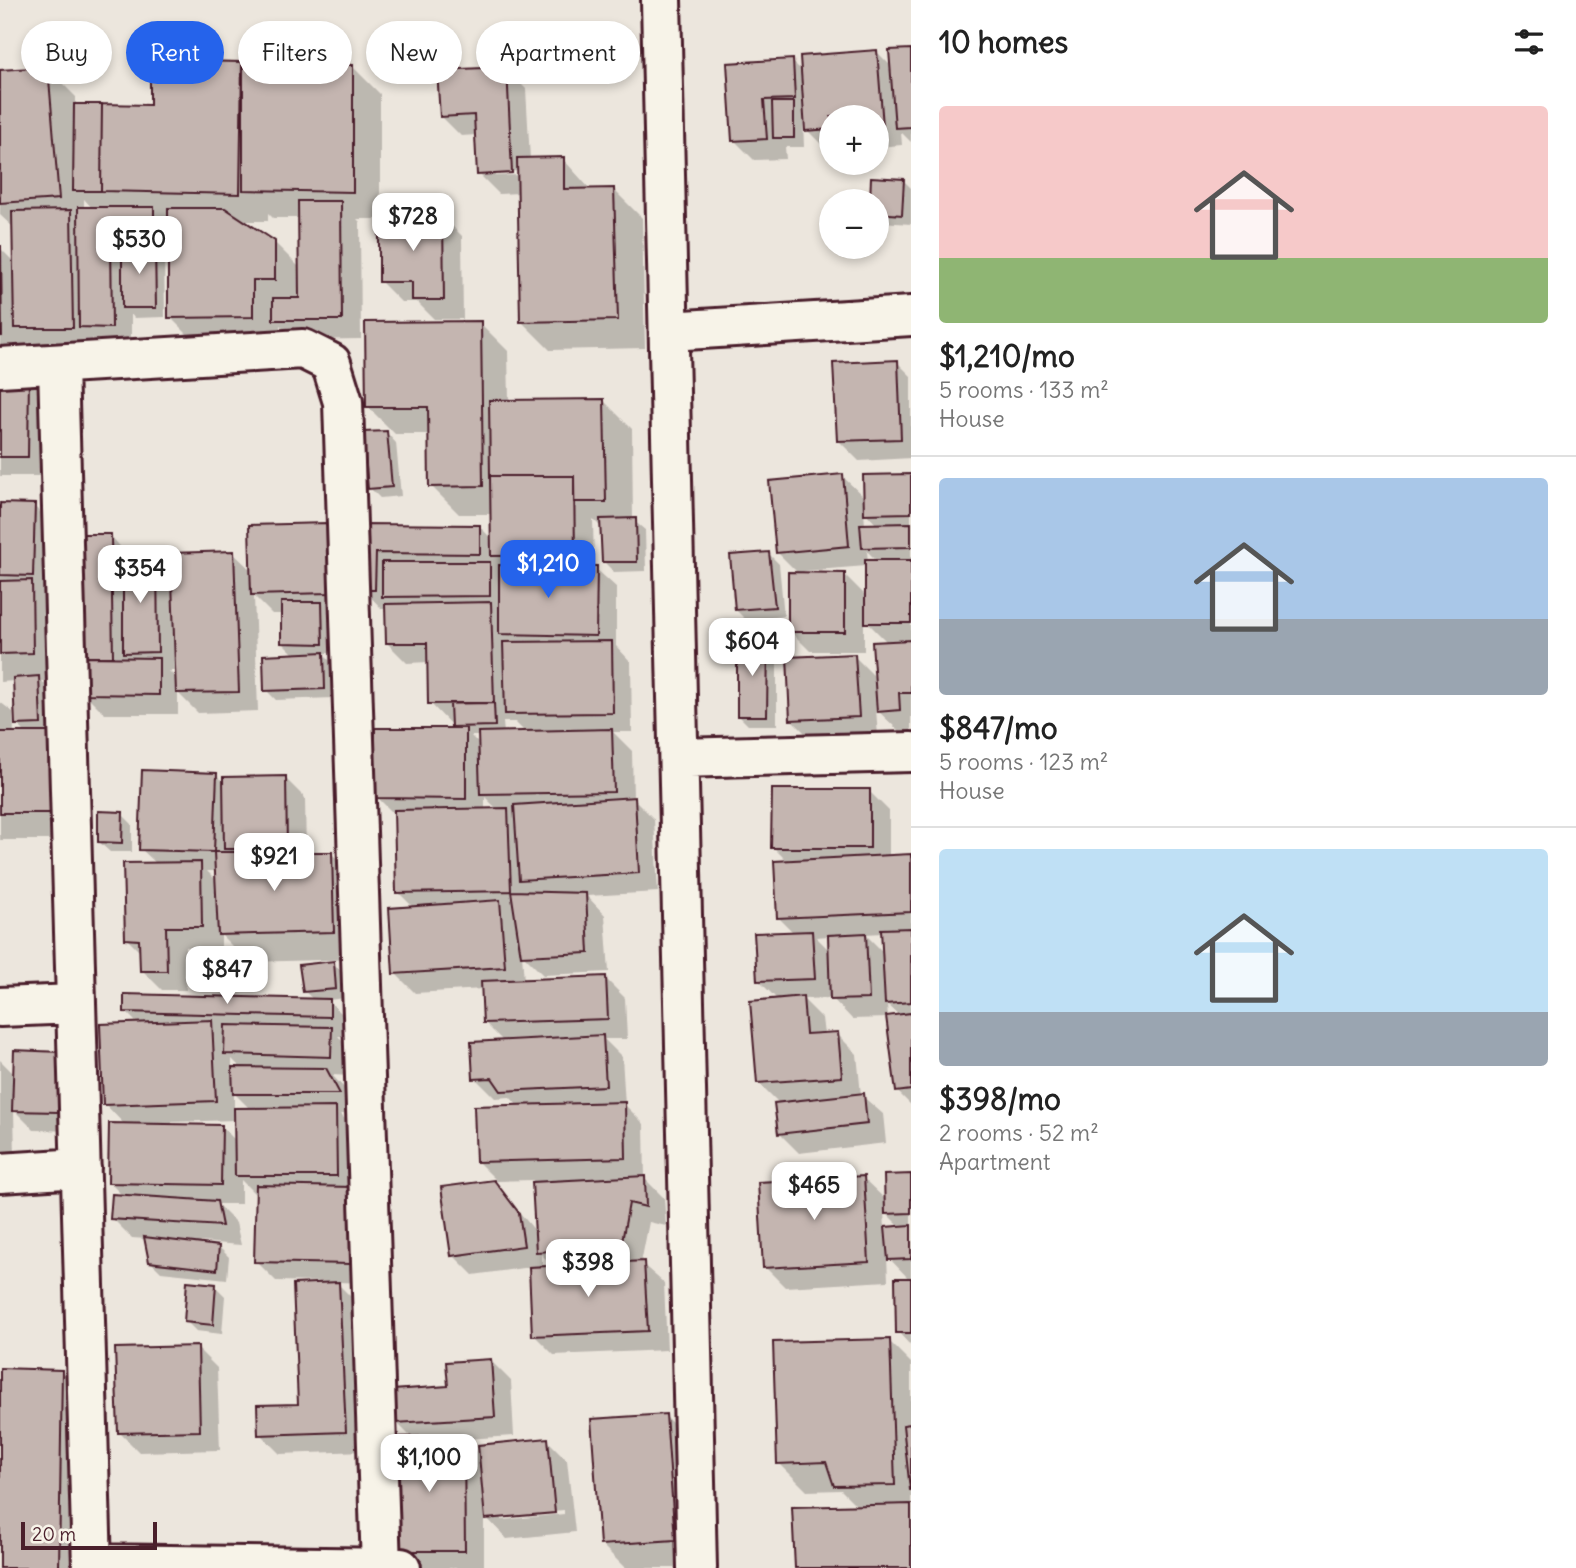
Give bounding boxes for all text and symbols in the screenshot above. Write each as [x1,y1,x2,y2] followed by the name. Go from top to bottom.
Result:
[21,21,112,84] chip: Buy
[126,21,224,84] chip: Rent
[238,21,352,84] chip: Filters
[366,21,462,84] chip: New
[476,21,640,84] chip: Apartment
[939,23,1068,61] text: 10 homes
[1510,23,1548,61] icon: filters
[819,105,889,259] map controls
[819,105,889,175] button: +
[1181,152,1307,278] icon: home
[819,189,889,259] button: −
[372,194,454,253] pin: $728
[388,201,438,230] text: $728
[98,216,180,276] pin: $530
[112,224,166,253] text: $530
[939,337,1075,375] text: $1,210/mo
[939,375,1109,404] text: 5 rooms · 133 m²
[939,404,1005,433] text: House
[1181,524,1307,650] icon: home
[491,540,605,600] pin: $1,210
[99,546,181,605] pin: $354
[516,548,580,577] text: $1,210
[114,553,166,582] text: $354
[711,618,793,678] pin: $604
[725,626,779,655] text: $604
[939,709,1058,747] text: $847/mo
[939,747,1108,776] text: 5 rooms · 123 m²
[939,776,1005,805] text: House
[233,834,315,893] pin: $921
[250,841,298,870] text: $921
[1181,895,1307,1021] icon: home
[186,946,268,1006] pin: $847
[202,954,252,983] text: $847
[939,1080,1061,1118] text: $398/mo
[939,1118,1099,1147] text: 2 rooms · 52 m²
[939,1147,1051,1176] text: Apartment
[773,1162,855,1222] pin: $465
[788,1170,840,1199] text: $465
[547,1240,629,1299] pin: $398
[562,1247,614,1276] text: $398
[372,1434,486,1494] pin: $1,100
[397,1442,461,1471] text: $1,100
[21,1519,158,1551] scale bar
[32,1522,76,1546] text: 20 m

